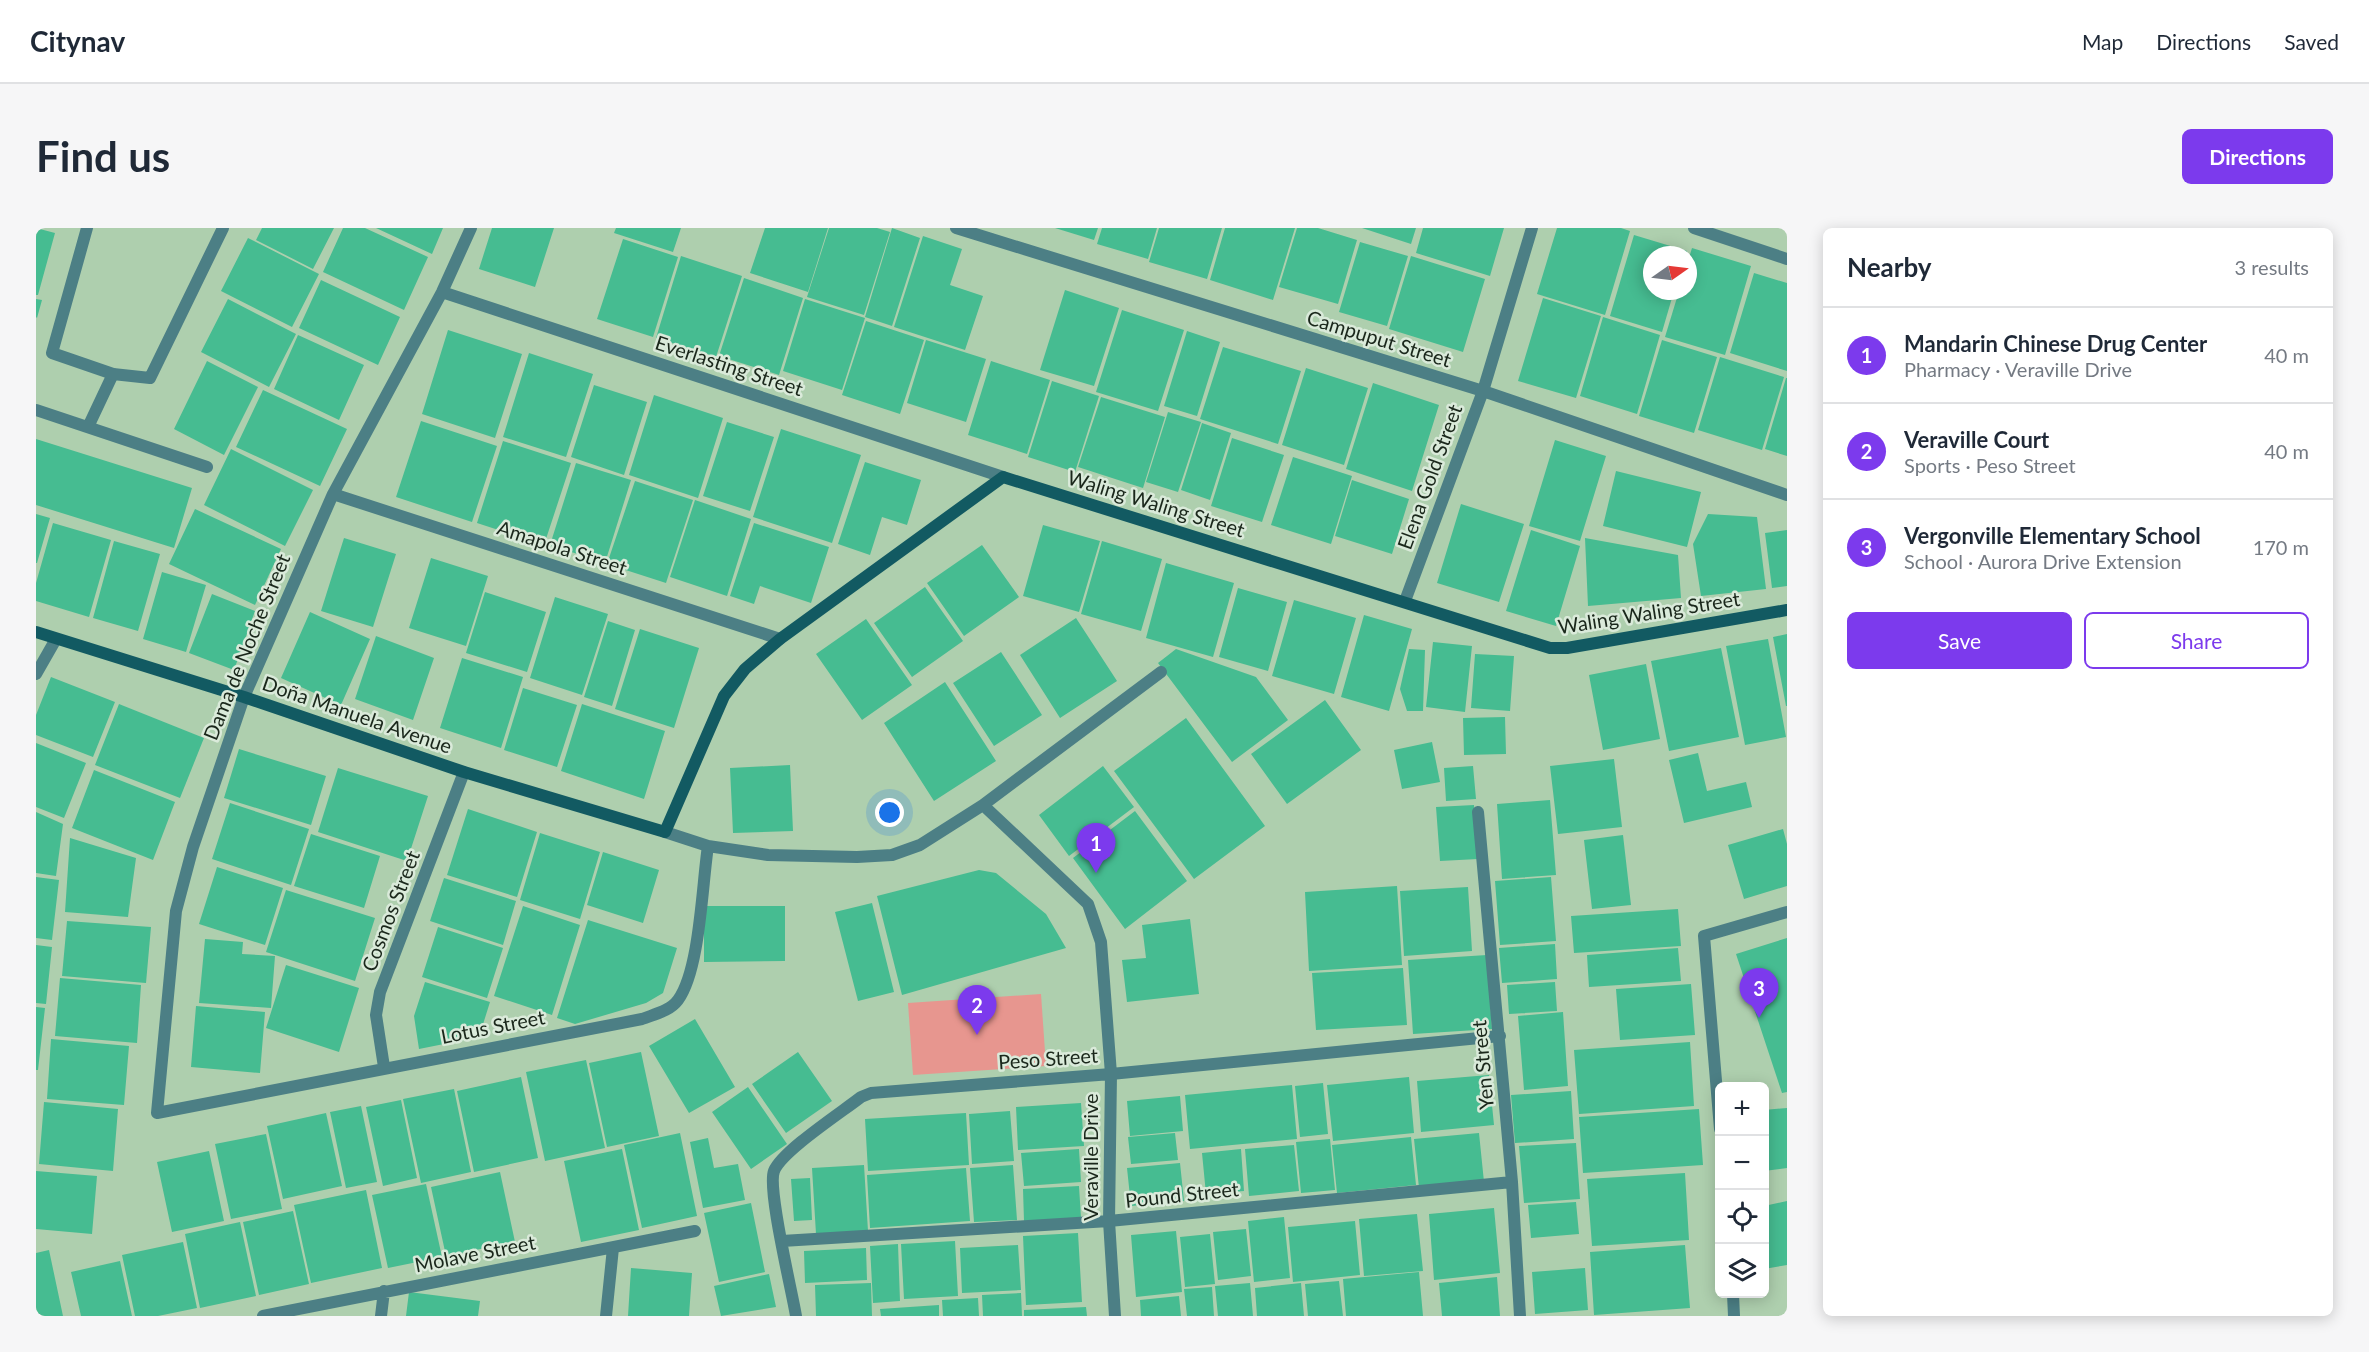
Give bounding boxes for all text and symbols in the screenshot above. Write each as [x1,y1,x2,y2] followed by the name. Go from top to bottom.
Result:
[30,24,125,58] text: Citynav
[2082,29,2123,54] text: Map
[2156,29,2251,54] text: Directions
[2284,29,2339,54] text: Saved
[2182,129,2333,184] button: Directions
[36,131,170,181] text: Find us
[1643,246,1697,300] north arrow
[1847,251,1932,283] text: Nearby
[2234,255,2309,279] text: 3 results
[1304,305,1454,371] street label: Campuput Street
[652,330,806,400] street label: Everlasting Street
[1904,330,2207,357] text: Mandarin Chinese Drug Center
[1861,343,1872,367] text: 1
[2264,343,2309,367] text: 40 m
[1904,357,2132,381] text: Pharmacy · Veraville Drive
[1392,401,1466,552] street label: Elena Gold Street
[1904,426,2049,453] text: Veraville Court
[1861,439,1872,463] text: 2
[2264,439,2309,463] text: 40 m
[1904,453,2076,477] text: Sports · Peso Street
[1065,465,1248,541] street label: Waling Waling Street
[494,515,630,579] street label: Amapola Street
[1904,522,2201,549] text: Vergonville Elementary School
[1861,535,1872,559] text: 3
[2253,535,2309,559] text: 170 m
[1904,549,2182,573] text: School · Aurora Drive Extension
[198,550,294,743] street label: Dama de Noche Street
[1556,586,1742,638] street label: Waling Waling Street
[1847,612,2072,669] button: Save
[2084,612,2309,669] button: Share
[259,670,455,758] street label: Doña Manuela Avenue
[875,798,904,827] your location
[1076,824,1116,873] pin: 1
[356,847,424,974] street label: Cosmos Street
[1740,968,1778,1018] pin: 3
[958,986,996,1035] pin: 2
[439,1004,547,1048] street label: Lotus Street
[1466,1019,1498,1111] street label: Yen Street
[997,1043,1099,1073] street label: Peso Street
[1715,1082,1769,1298] map controls
[1715,1082,1769,1136] button: +
[1078,1093,1102,1221] street label: Veraville Drive
[1715,1136,1769,1190] button: −
[1124,1176,1240,1212] street label: Pound Street
[1715,1190,1769,1244] button: locate
[412,1230,537,1276] street label: Molave Street
[1715,1244,1769,1298] button: layers

